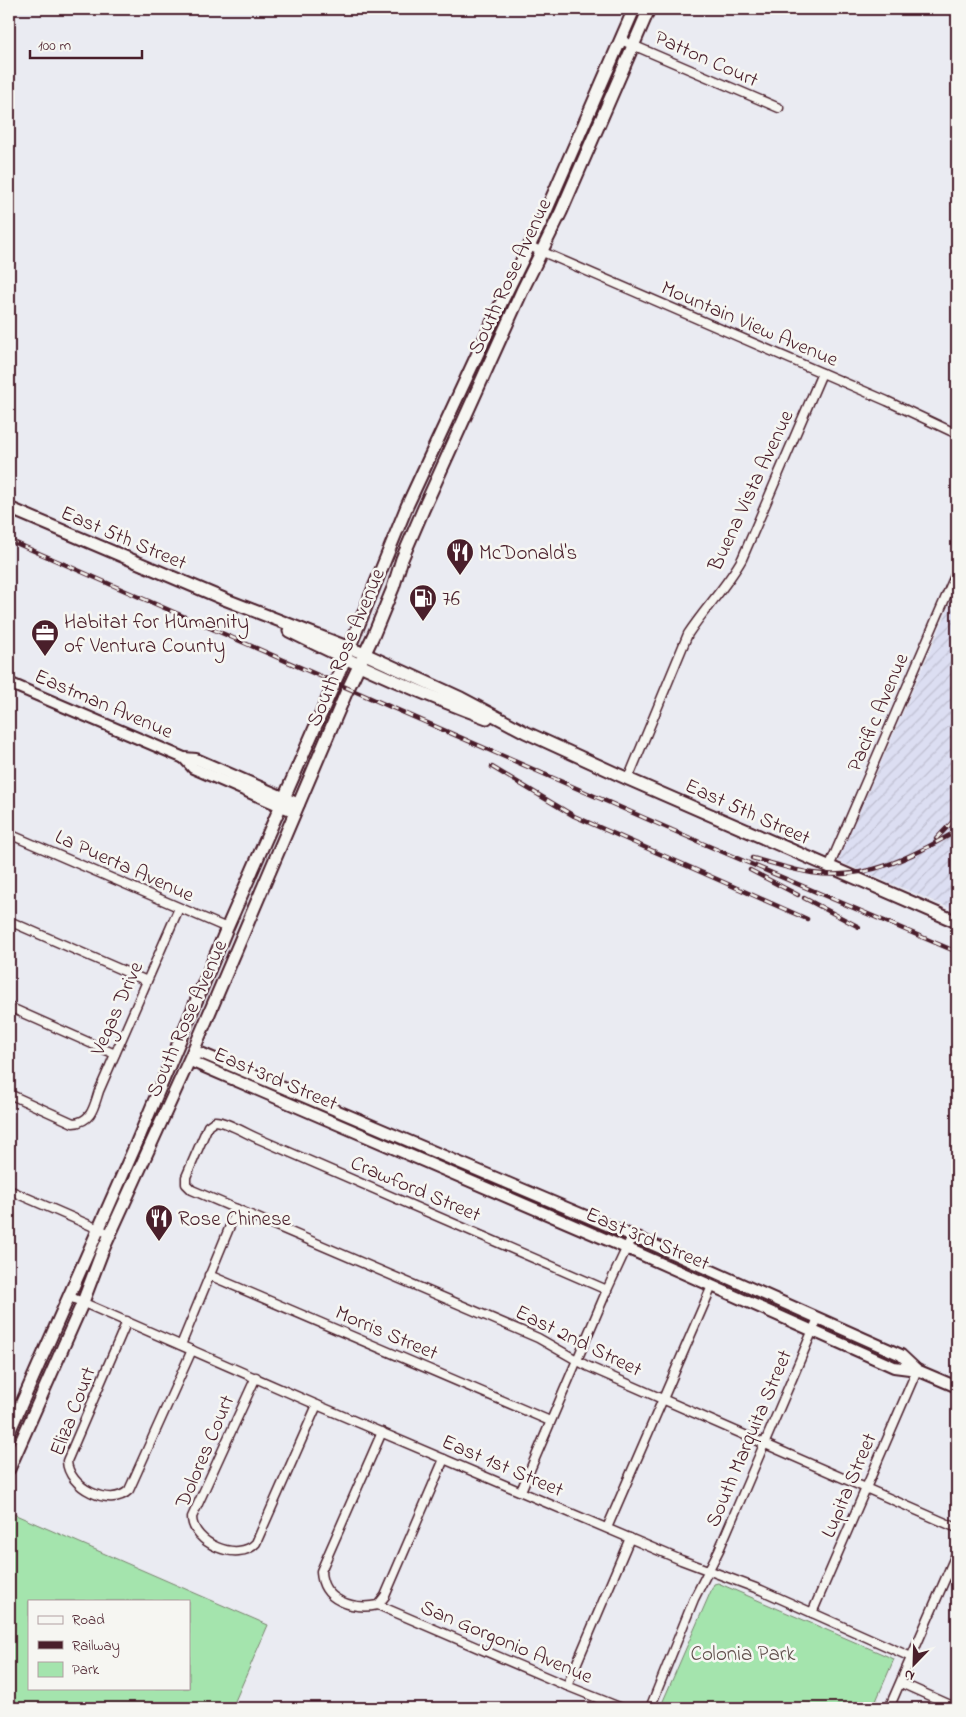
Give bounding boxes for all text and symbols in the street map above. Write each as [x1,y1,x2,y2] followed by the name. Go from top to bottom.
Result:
[649,24,763,96] street label: Patton Court
[30,28,142,60] scale bar
[38,35,71,57] text: 100 m
[461,193,560,360] street label: South Rose Avenue
[656,274,843,376] street label: Mountain View Avenue
[701,405,802,577] street label: Buena Vista Avenue
[56,499,191,579] street label: East 5th Street
[445,537,475,576] restaurant icon: McDonald's
[479,539,577,569] place label: McDonald's
[300,563,394,732] street label: South Rose Avenue
[408,583,438,622] fuel station icon: 76
[442,585,460,615] place label: 76
[64,608,249,664] place label: Habitat for Humanity of Ventura County
[30,618,60,657] office icon: Habitat for Humanity of Ventura County
[840,648,918,777] street label: Pacific Avenue
[29,662,178,748] street label: Eastman Avenue
[680,772,815,854] street label: East 5th Street
[50,823,199,911] street label: La Puerta Avenue
[140,935,236,1102] street label: South Rose Avenue
[83,957,154,1062] street label: Vegas Drive
[209,1040,342,1119] street label: East 3rd Street
[345,1149,485,1231] street label: Crawford Street
[581,1200,714,1279] street label: East 3rd Street
[144,1203,174,1242] restaurant icon: Rose Chinese
[178,1205,292,1235] place label: Rose Chinese
[510,1298,647,1385] street label: East 2nd Street
[330,1299,442,1369] street label: Morris Street
[699,1345,801,1532] street label: South Marquita Street
[43,1363,105,1461] street label: Eliza Court
[168,1391,243,1514] street label: Dolores Court
[437,1428,568,1506] street label: East 1st Street
[814,1429,885,1543] street label: Lupita Street
[415,1593,598,1695] street label: San Gorgonio Avenue
[28,1600,190,1690] legend
[72,1609,105,1631] text: Road
[72,1635,120,1658] text: Railway
[691,1640,796,1670] park label: Colonia Park
[888,1640,938,1690] north arrow
[72,1659,100,1681] text: Park
[901,1663,918,1686] text: N

